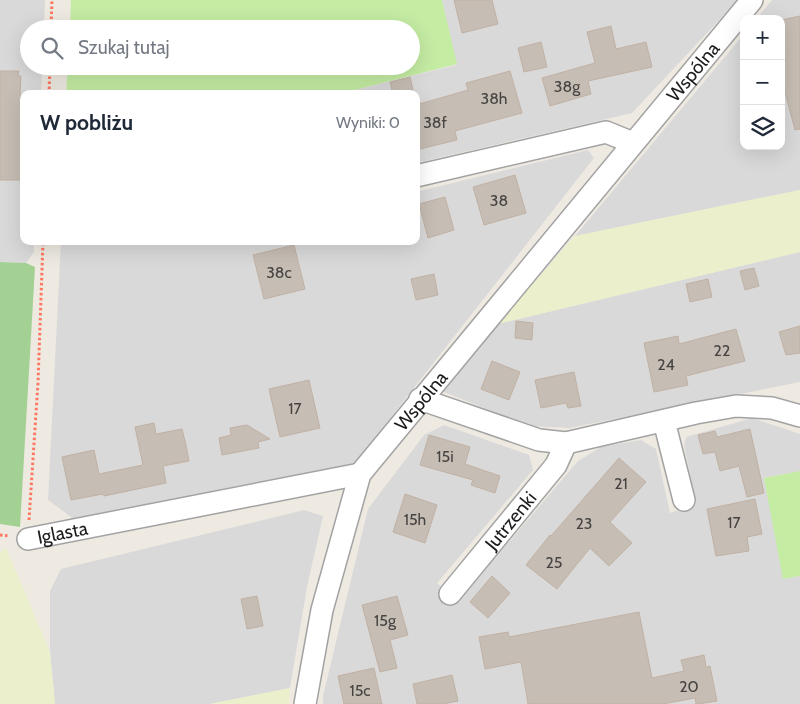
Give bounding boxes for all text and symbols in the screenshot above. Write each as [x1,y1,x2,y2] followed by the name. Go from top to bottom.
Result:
[740,15,785,150] map controls
[740,15,785,60] button: +
[20,20,420,75] search box
[38,34,66,62] icon: search
[78,36,170,59] text: Szukaj tutaj
[662,37,725,106] street label: Wspólna
[740,60,785,105] button: −
[554,77,581,96] house number: 38g
[480,89,508,108] house number: 38h
[740,105,785,150] button: layers
[40,110,133,135] text: W pobliżu
[336,113,400,132] text: Wyniki: 0
[423,113,448,132] house number: 38f
[490,191,508,210] house number: 38
[266,263,292,282] house number: 38c
[714,341,730,360] house number: 22
[657,355,675,374] house number: 24
[390,366,452,435] street label: Wspólna
[288,399,302,418] house number: 17
[436,447,454,466] house number: 15i
[614,474,628,493] house number: 21
[479,487,541,556] street label: Jutrzenki
[404,510,426,529] house number: 15h
[727,513,741,532] house number: 17
[575,514,593,533] house number: 23
[35,517,90,549] street label: Iglasta
[545,553,563,572] house number: 25
[374,611,397,630] house number: 15g
[679,677,699,696] house number: 20
[349,681,371,700] house number: 15c

